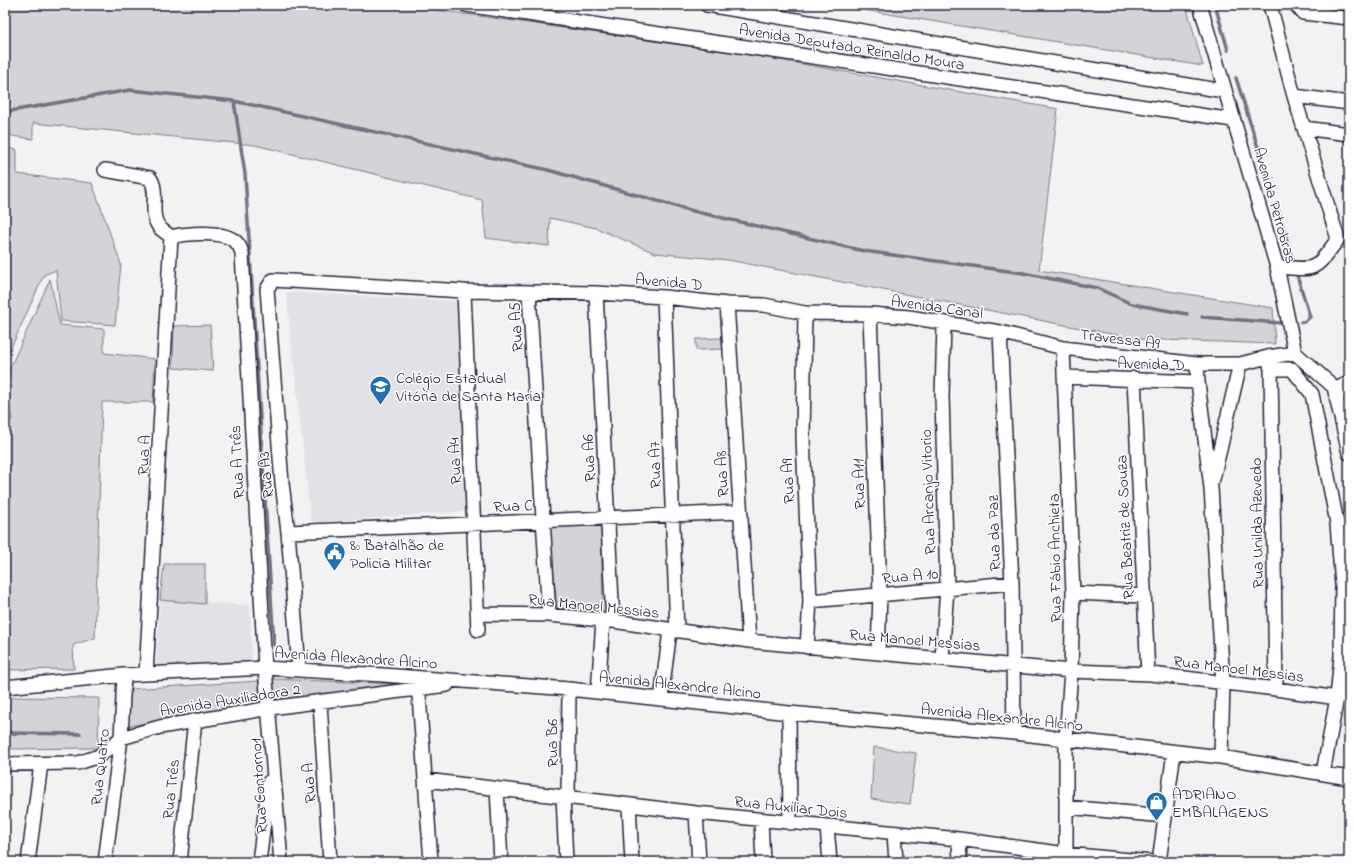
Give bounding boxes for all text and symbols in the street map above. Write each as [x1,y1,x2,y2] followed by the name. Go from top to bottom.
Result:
[737,18,966,78] street label: Avenida Deputado Reinaldo Moura
[1246,145,1302,266] street label: Avenida Petrobras
[634,268,704,298] street label: Avenida D
[889,290,985,326] street label: Avenida Canal
[503,301,531,352] street label: Rua A5
[1078,323,1161,357] street label: Travessa A9
[1117,352,1185,378] street label: Avenida D
[395,367,541,409] place label: Colégio Estadual Vitória de Santa Maria
[368,373,394,406] school or university icon: Colégio Estadual Vitória de Santa Maria
[224,424,252,499] street label: Rua A Três
[915,429,943,555] street label: Rua Arcanjo Vitorio
[132,434,158,476] street label: Rua A
[577,434,603,482] street label: Rua A6
[443,436,469,485] street label: Rua A4
[643,441,669,489] street label: Rua A7
[253,450,281,499] street label: Rua A3
[710,450,736,498] street label: Rua A8
[1110,454,1142,600] street label: Rua Beatriz de Souza
[776,457,802,504] street label: Rua A9
[1245,457,1271,589] street label: Rua Unilda Azevedo
[847,458,873,510] street label: Rua A11
[1043,493,1069,623] street label: Rua Fábio Anchieta
[493,494,534,520] street label: Rua C
[982,494,1008,571] street label: Rua da Paz
[350,534,445,576] place label: 8º Batalhão de Policia Militar
[322,540,348,573] public building icon: 8º Batalhão de Policia Militar
[881,563,939,591] street label: Rua A 10
[527,588,661,626] street label: Rua Manoel Messias
[848,623,982,659] street label: Rua Manoel Messias
[274,641,438,677] street label: Avenida Alexandre Alcino
[1172,650,1306,690] street label: Rua Manoel Messias
[597,666,762,706] street label: Avenida Alexandre Alcino
[158,678,302,724] street label: Avenida Auxiliadora 2
[919,698,1084,738] street label: Avenida Alexandre Alcino
[541,719,565,767] street label: Rua B6
[85,728,117,807] street label: Rua Quatro
[245,737,275,834] street label: Rua Contorno1
[157,758,187,820] street label: Rua Três
[297,762,323,804] street label: Rua A
[1172,783,1269,825] place label: ADRIANO EMBALAGENS
[1144,789,1170,822] shop icon: ADRIANO EMBALAGENS
[733,790,849,826] street label: Rua Auxiliar Dois

